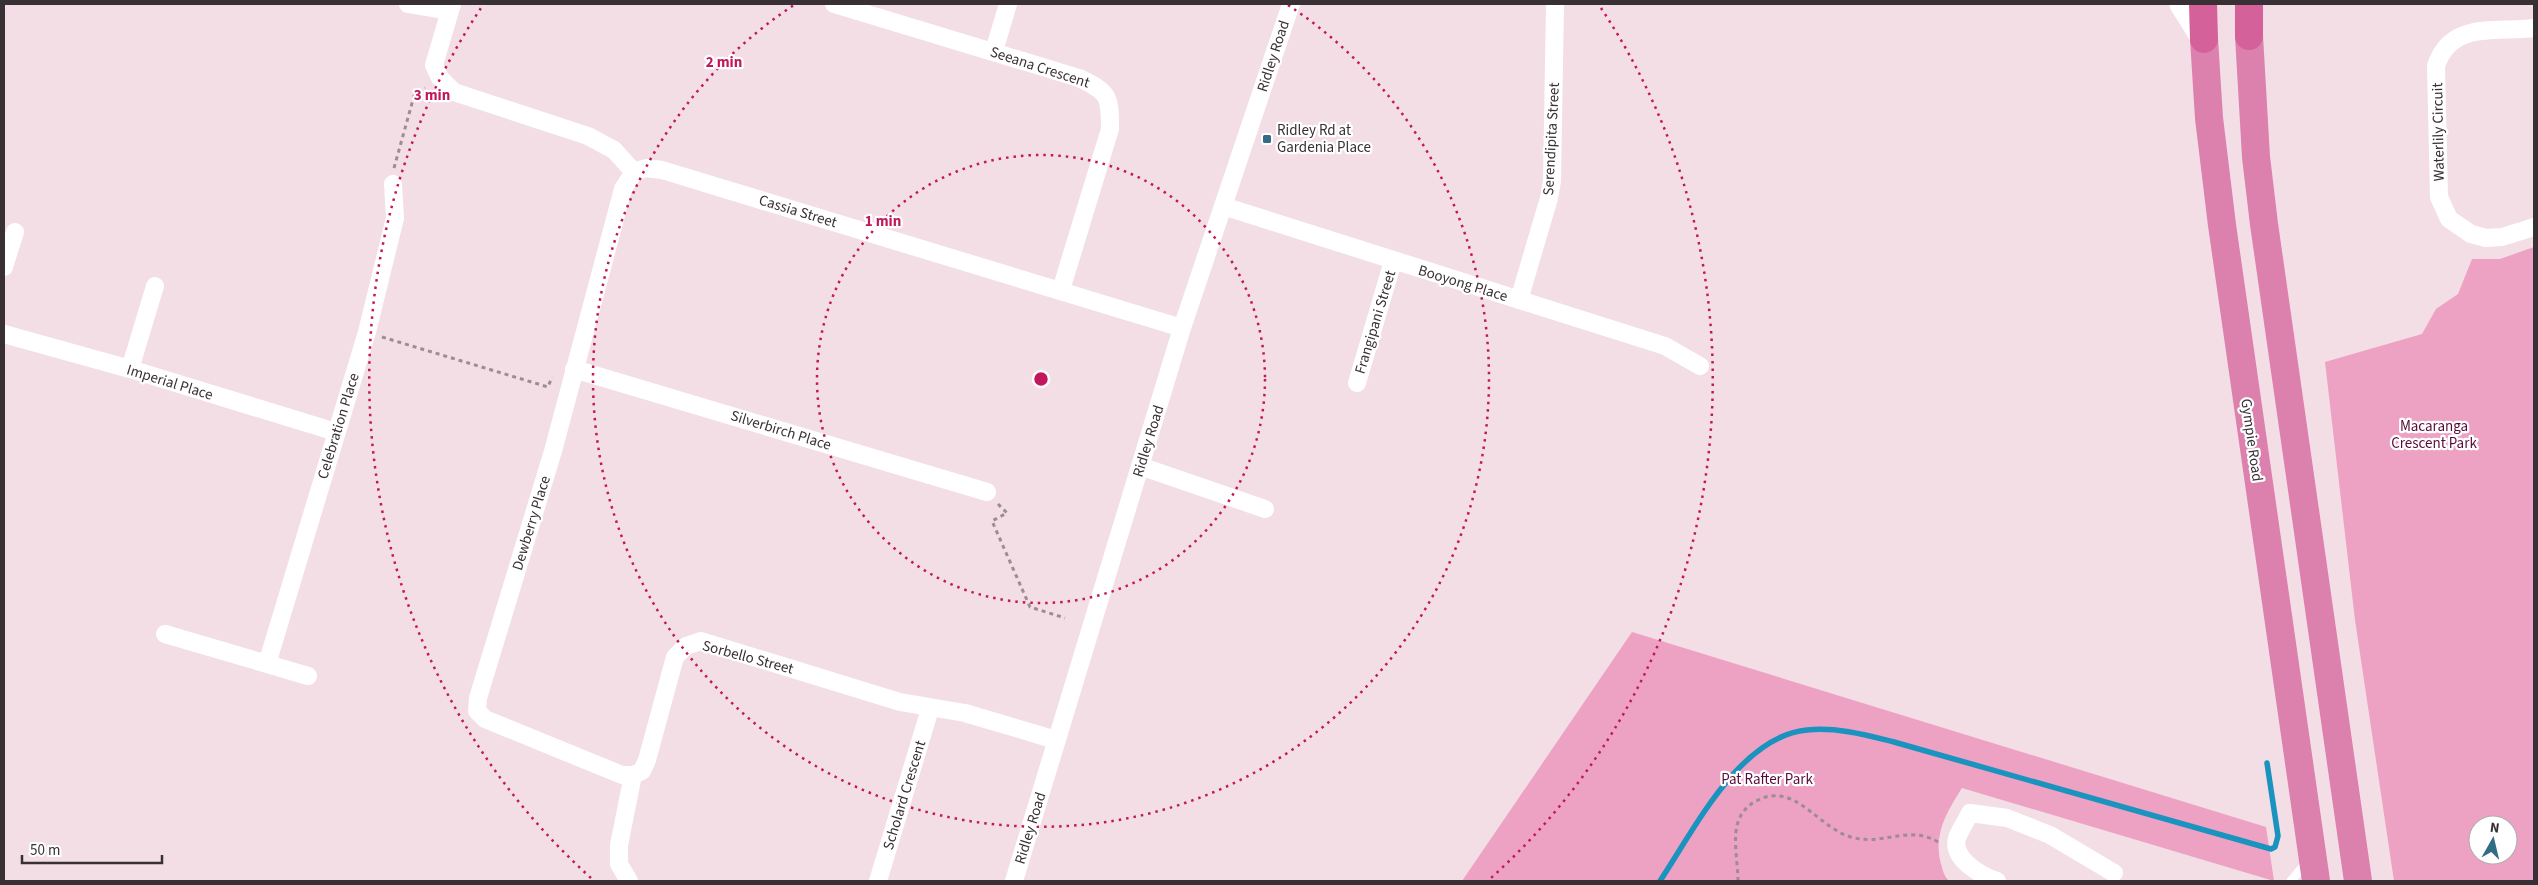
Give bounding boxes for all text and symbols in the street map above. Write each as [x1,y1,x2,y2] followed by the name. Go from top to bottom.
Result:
[1252,18,1295,95] street label: Ridley Road
[987,41,1092,93] street label: Seeana Crescent
[706,52,742,73] text: 2 min
[1538,82,1565,196] street label: Serendipita Street
[2427,82,2450,182] street label: Waterlily Circuit
[414,85,450,106] text: 3 min
[1277,120,1371,158] place label: Ridley Rd at Gardenia Place
[1261,133,1273,145] marker: Ridley Rd at Gardenia Place
[756,190,839,233] street label: Cassia Street
[865,211,901,232] text: 1 min
[1415,260,1510,307] street label: Booyong Place
[1350,268,1401,376] street label: Frangipani Street
[124,359,216,406] street label: Imperial Place
[1032,370,1050,388] centre of rings
[312,371,365,482] street label: Celebration Place
[2235,397,2268,483] street label: Gympie Road
[1128,403,1169,480] street label: Ridley Road
[728,405,834,456] street label: Silverbirch Place
[2391,416,2477,454] park label: Macaranga Crescent Park
[507,473,556,573] street label: Dewberry Place
[700,635,796,680] street label: Sorbello Street
[878,738,931,852] street label: Scholard Crescent
[1721,769,1813,790] park label: Pat Rafter Park
[1010,790,1051,867] street label: Ridley Road
[2468,815,2518,865] north arrow
[2489,818,2501,839] text: N
[22,832,162,864] scale bar
[30,840,60,861] text: 50 m

